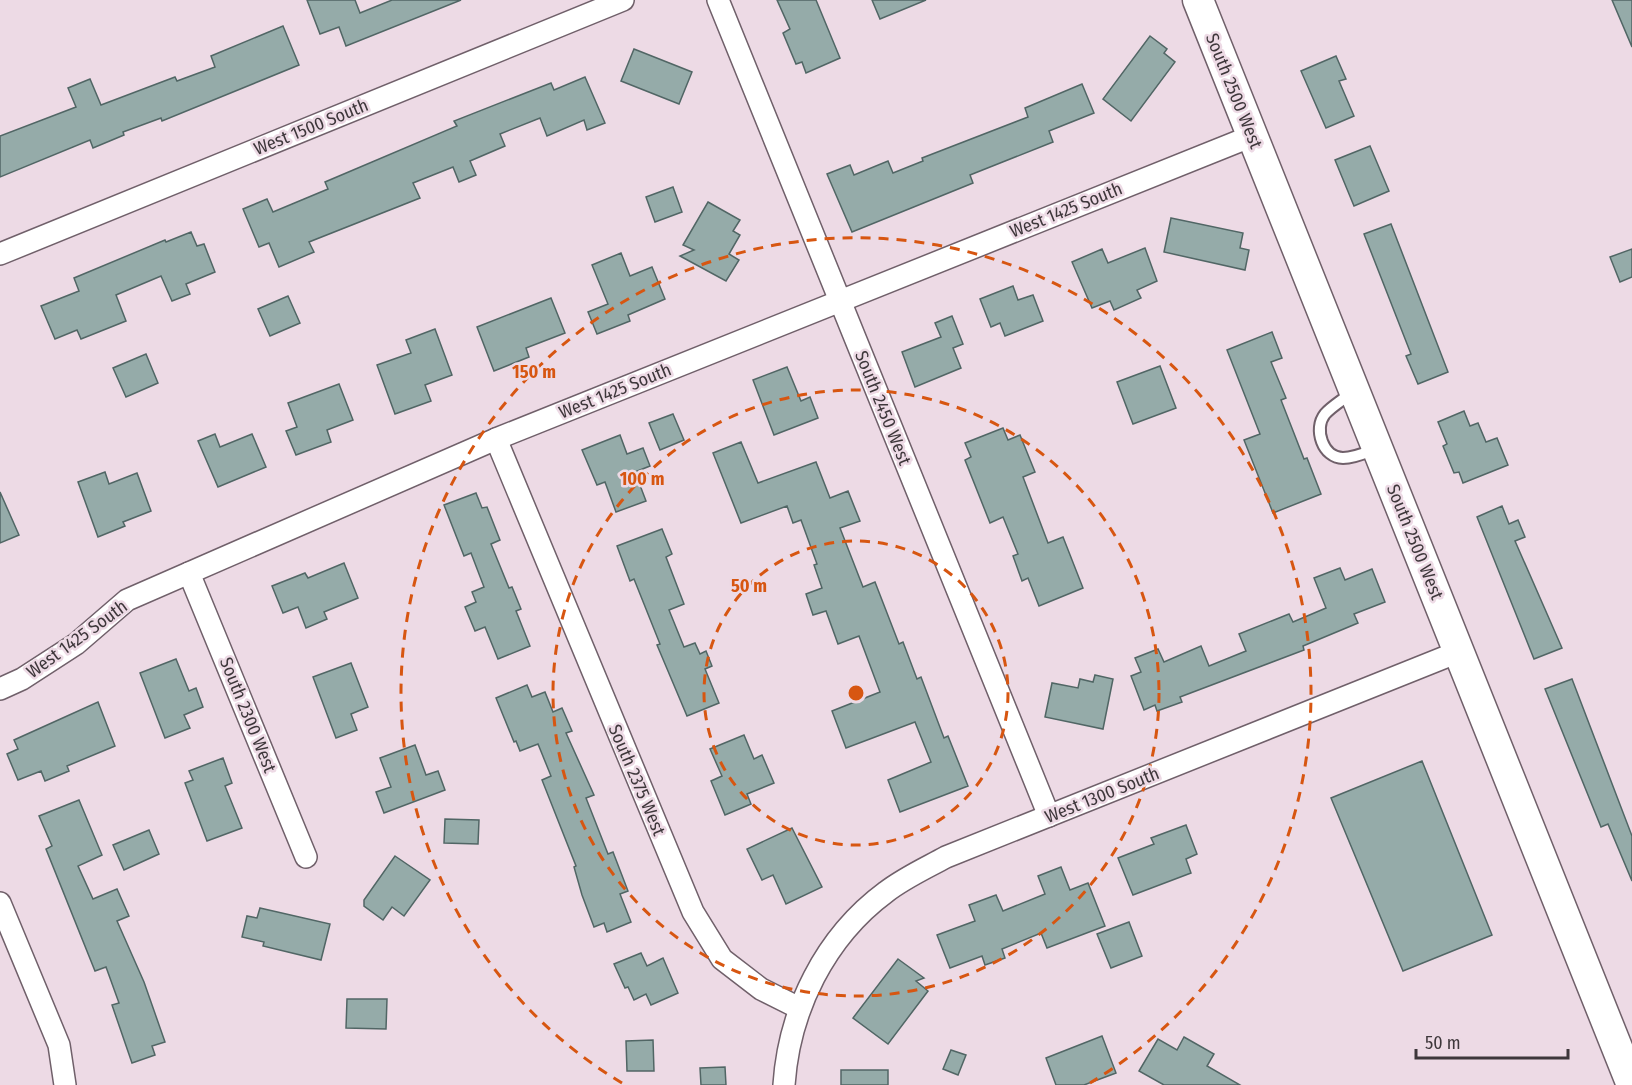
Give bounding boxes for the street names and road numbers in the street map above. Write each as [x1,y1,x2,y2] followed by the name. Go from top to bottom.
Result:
[1201,30,1267,152] street label: South 2500 West
[251,94,371,160] street label: West 1500 South
[1007,177,1125,243] street label: West 1425 South
[850,348,916,468] street label: South 2450 West
[556,358,674,424] street label: West 1425 South
[1382,481,1448,603] street label: South 2500 West
[22,595,132,683] street label: West 1425 South
[215,654,281,776] street label: South 2300 West
[604,721,670,839] street label: South 2375 West
[1042,762,1162,828] street label: West 1300 South

